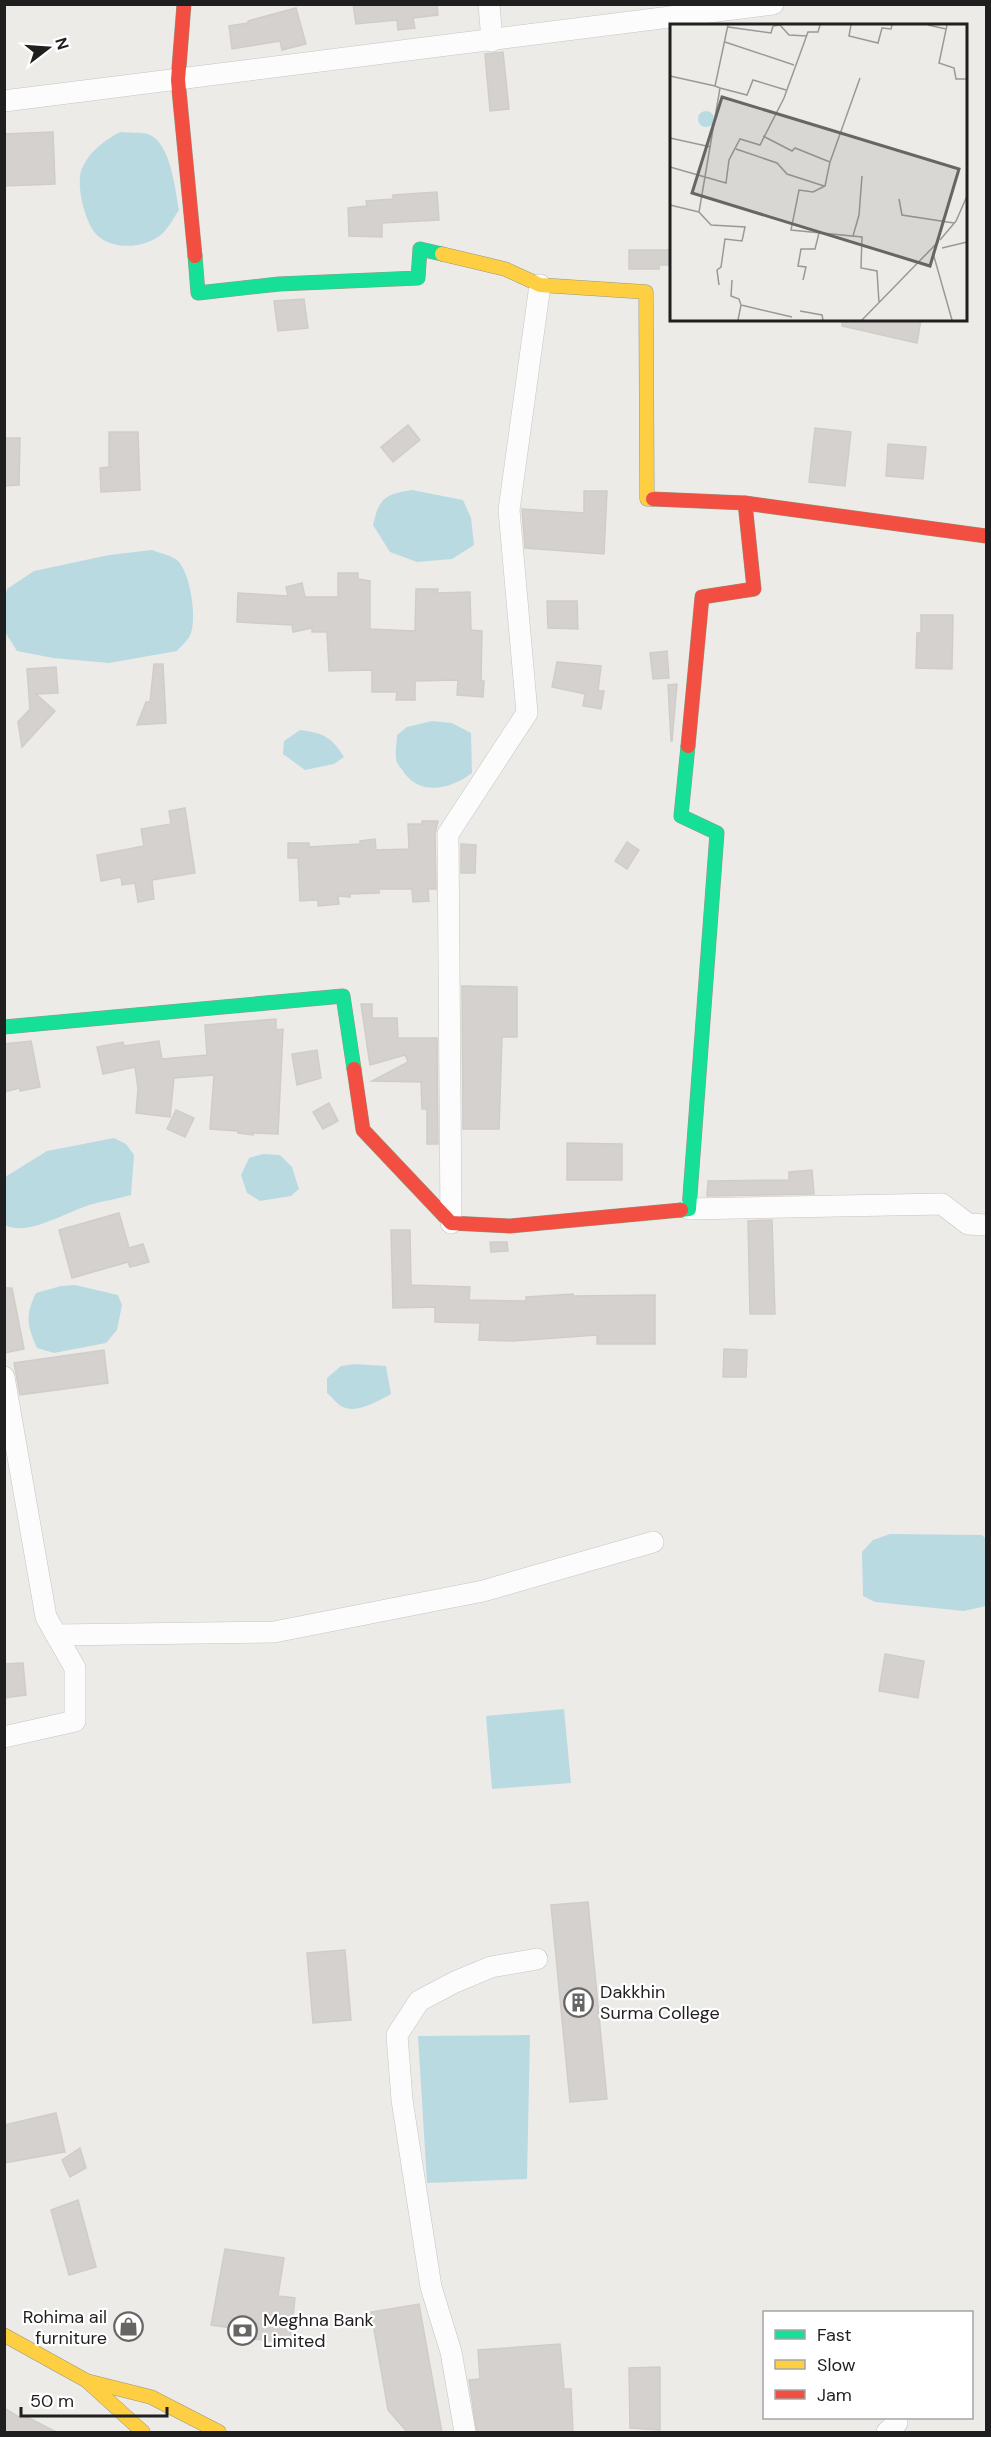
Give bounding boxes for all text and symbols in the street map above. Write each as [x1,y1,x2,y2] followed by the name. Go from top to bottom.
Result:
[18,18,78,78] north arrow
[670,24,967,321] inset map
[50,35,74,52] text: N
[600,1980,720,2025] place label: Dakkhin Surma College
[563,1986,595,2018] building icon: Dakkhin Surma College
[23,2305,107,2350] place label: Rohima ail furniture
[263,2308,374,2353] place label: Meghna Bank Limited
[112,2311,144,2343] shop icon: Rohima ail furniture
[763,2311,973,2419] legend
[226,2314,258,2346] bank icon: Meghna Bank Limited
[817,2323,852,2347] text: Fast
[817,2353,856,2377] text: Slow
[21,2380,166,2418] scale bar
[817,2383,852,2407] text: Jam
[30,2389,74,2413] text: 50 m

